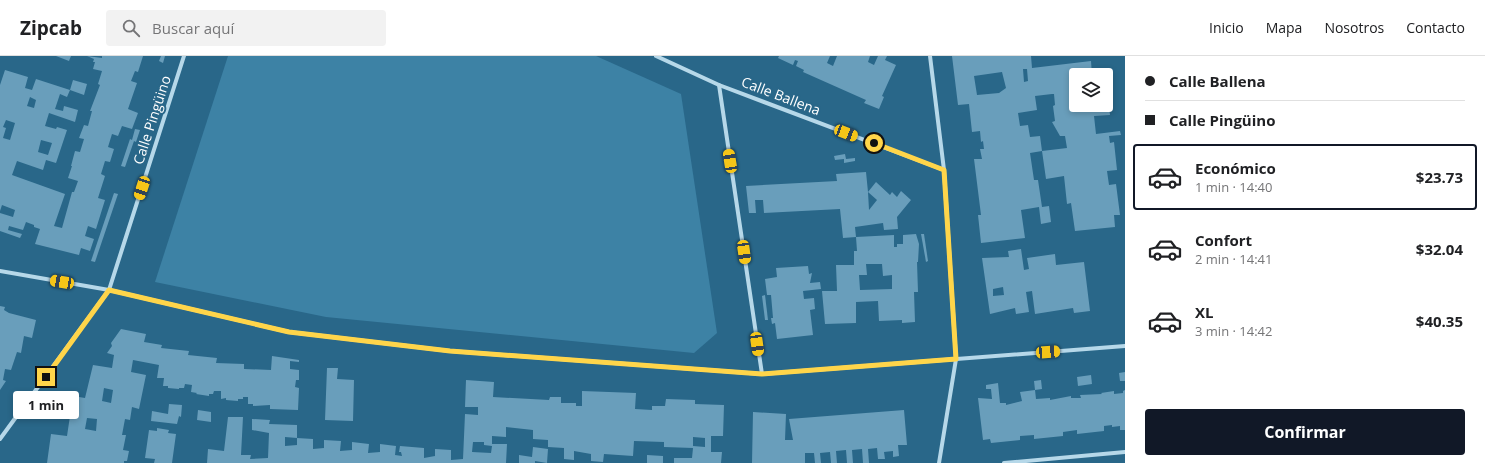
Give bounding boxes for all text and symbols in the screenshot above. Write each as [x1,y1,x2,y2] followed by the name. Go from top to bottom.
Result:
[106,10,386,46] search box
[20,15,82,41] text: Zipcab
[120,17,142,39] icon: search
[152,18,234,38] text: Buscar aquí
[1209,18,1244,37] text: Inicio
[1266,18,1302,37] text: Mapa
[1324,18,1384,37] text: Nosotros
[1406,18,1465,37] text: Contacto
[1069,68,1113,112] map controls
[1069,68,1113,112] button: layers
[1169,71,1266,91] text: Calle Ballena
[739,72,823,119] street label: Calle Ballena
[128,73,175,167] street label: Calle Pingüino
[1169,110,1275,130] text: Calle Pingüino
[833,123,859,143] car
[865,134,883,152] route start
[722,148,738,174] car
[1195,158,1276,178] text: Económico
[1147,159,1183,195] icon: car
[1416,167,1463,187] text: $23.73
[133,175,151,201] car
[1195,178,1272,196] text: 1 min · 14:40
[1195,230,1252,250] text: Confort
[1147,231,1183,267] icon: car
[736,239,752,265] car
[1416,239,1463,259] text: $32.04
[1195,250,1272,268] text: 2 min · 14:41
[49,274,75,290] car
[1195,302,1213,322] text: XL
[1147,303,1183,339] icon: car
[1416,311,1463,331] text: $40.35
[1195,322,1272,340] text: 3 min · 14:42
[749,331,765,357] car
[1036,345,1060,359] car
[37,368,55,386] route end
[13,391,79,419] callout: 1 min
[28,396,64,414] text: 1 min
[1145,409,1465,455] button: Confirmar

